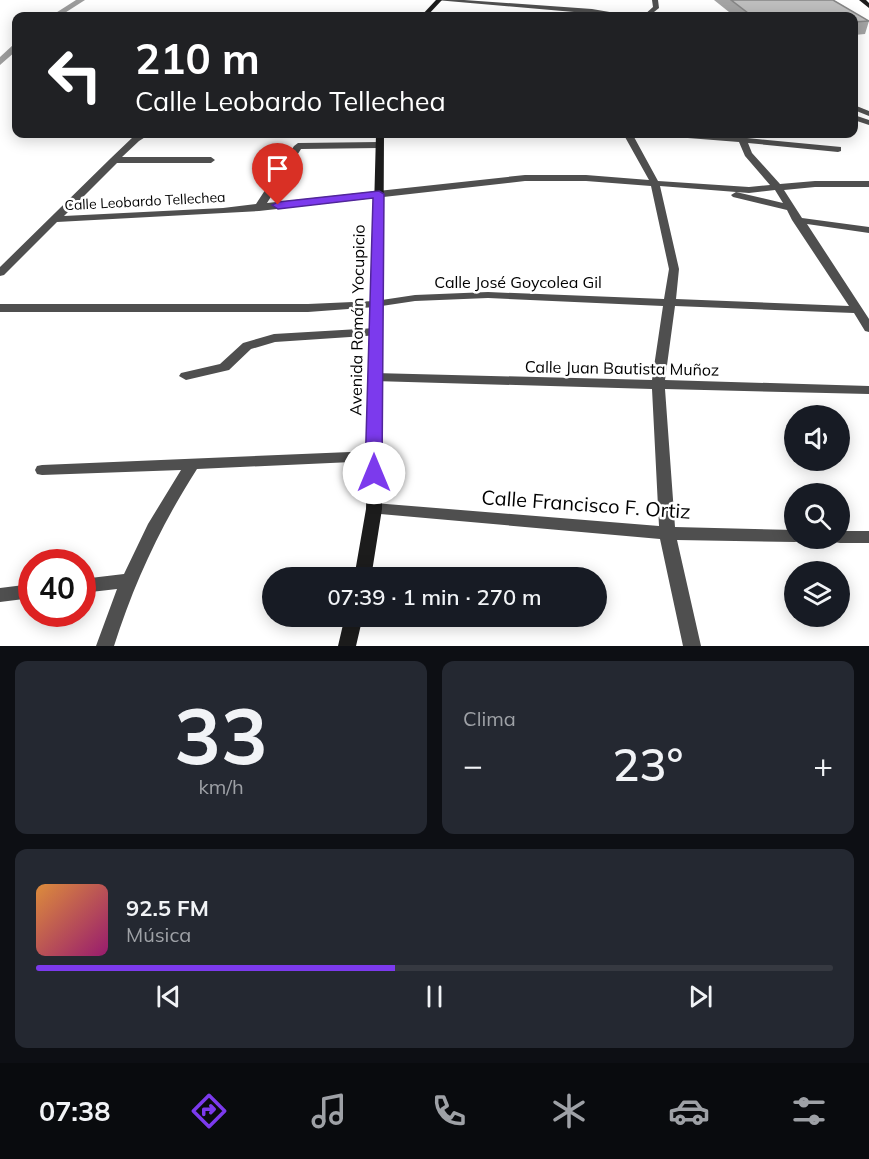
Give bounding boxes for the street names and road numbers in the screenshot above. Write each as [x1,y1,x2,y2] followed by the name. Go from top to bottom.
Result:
[64,188,226,214] street label: Calle Leobardo Tellechea
[345,224,369,416] street label: Avenida Román Yocupicio
[434,272,602,292] street label: Calle José Goycolea Gil
[525,356,719,380] street label: Calle Juan Bautista Muñoz
[481,484,691,524] street label: Calle Francisco F. Ortiz

